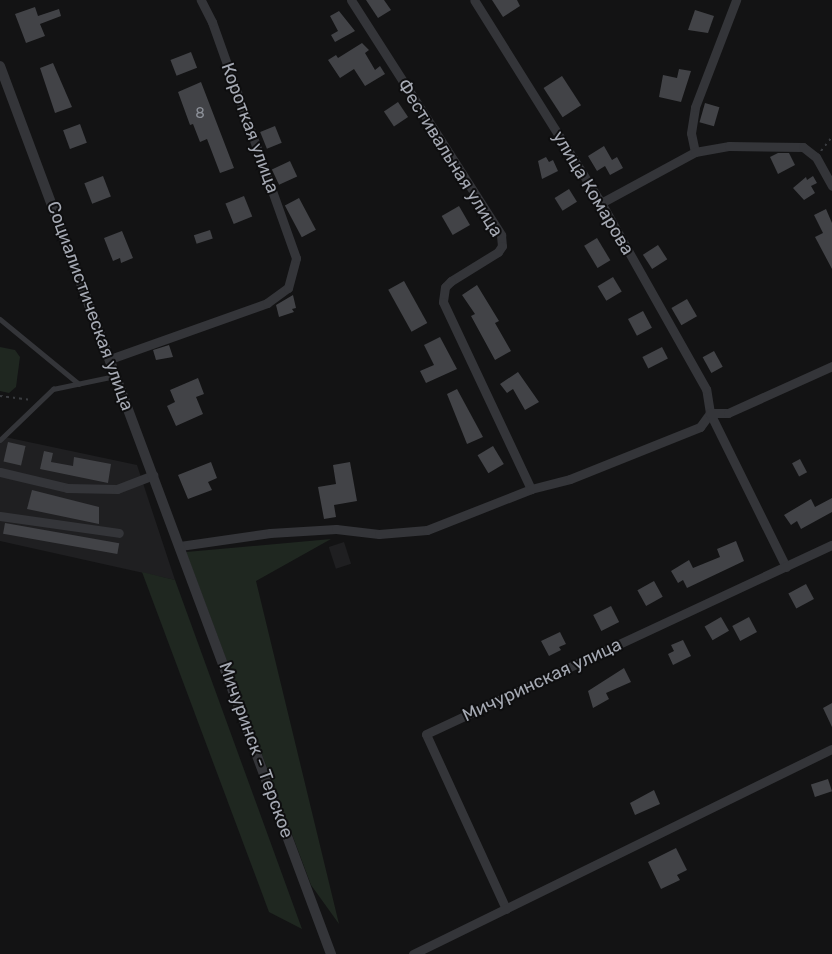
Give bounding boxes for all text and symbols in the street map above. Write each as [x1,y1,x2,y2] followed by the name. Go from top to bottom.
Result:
[216,60,284,196] street label: Короткая улица
[393,75,507,241] street label: Фестивальная улица
[195,105,205,123] house number: 8
[547,127,639,259] street label: улица Комарова
[42,198,138,414] street label: Социалистическая улица
[459,634,625,726] street label: Мичуринская улица
[214,659,298,841] street label: Мичуринск - Терское

